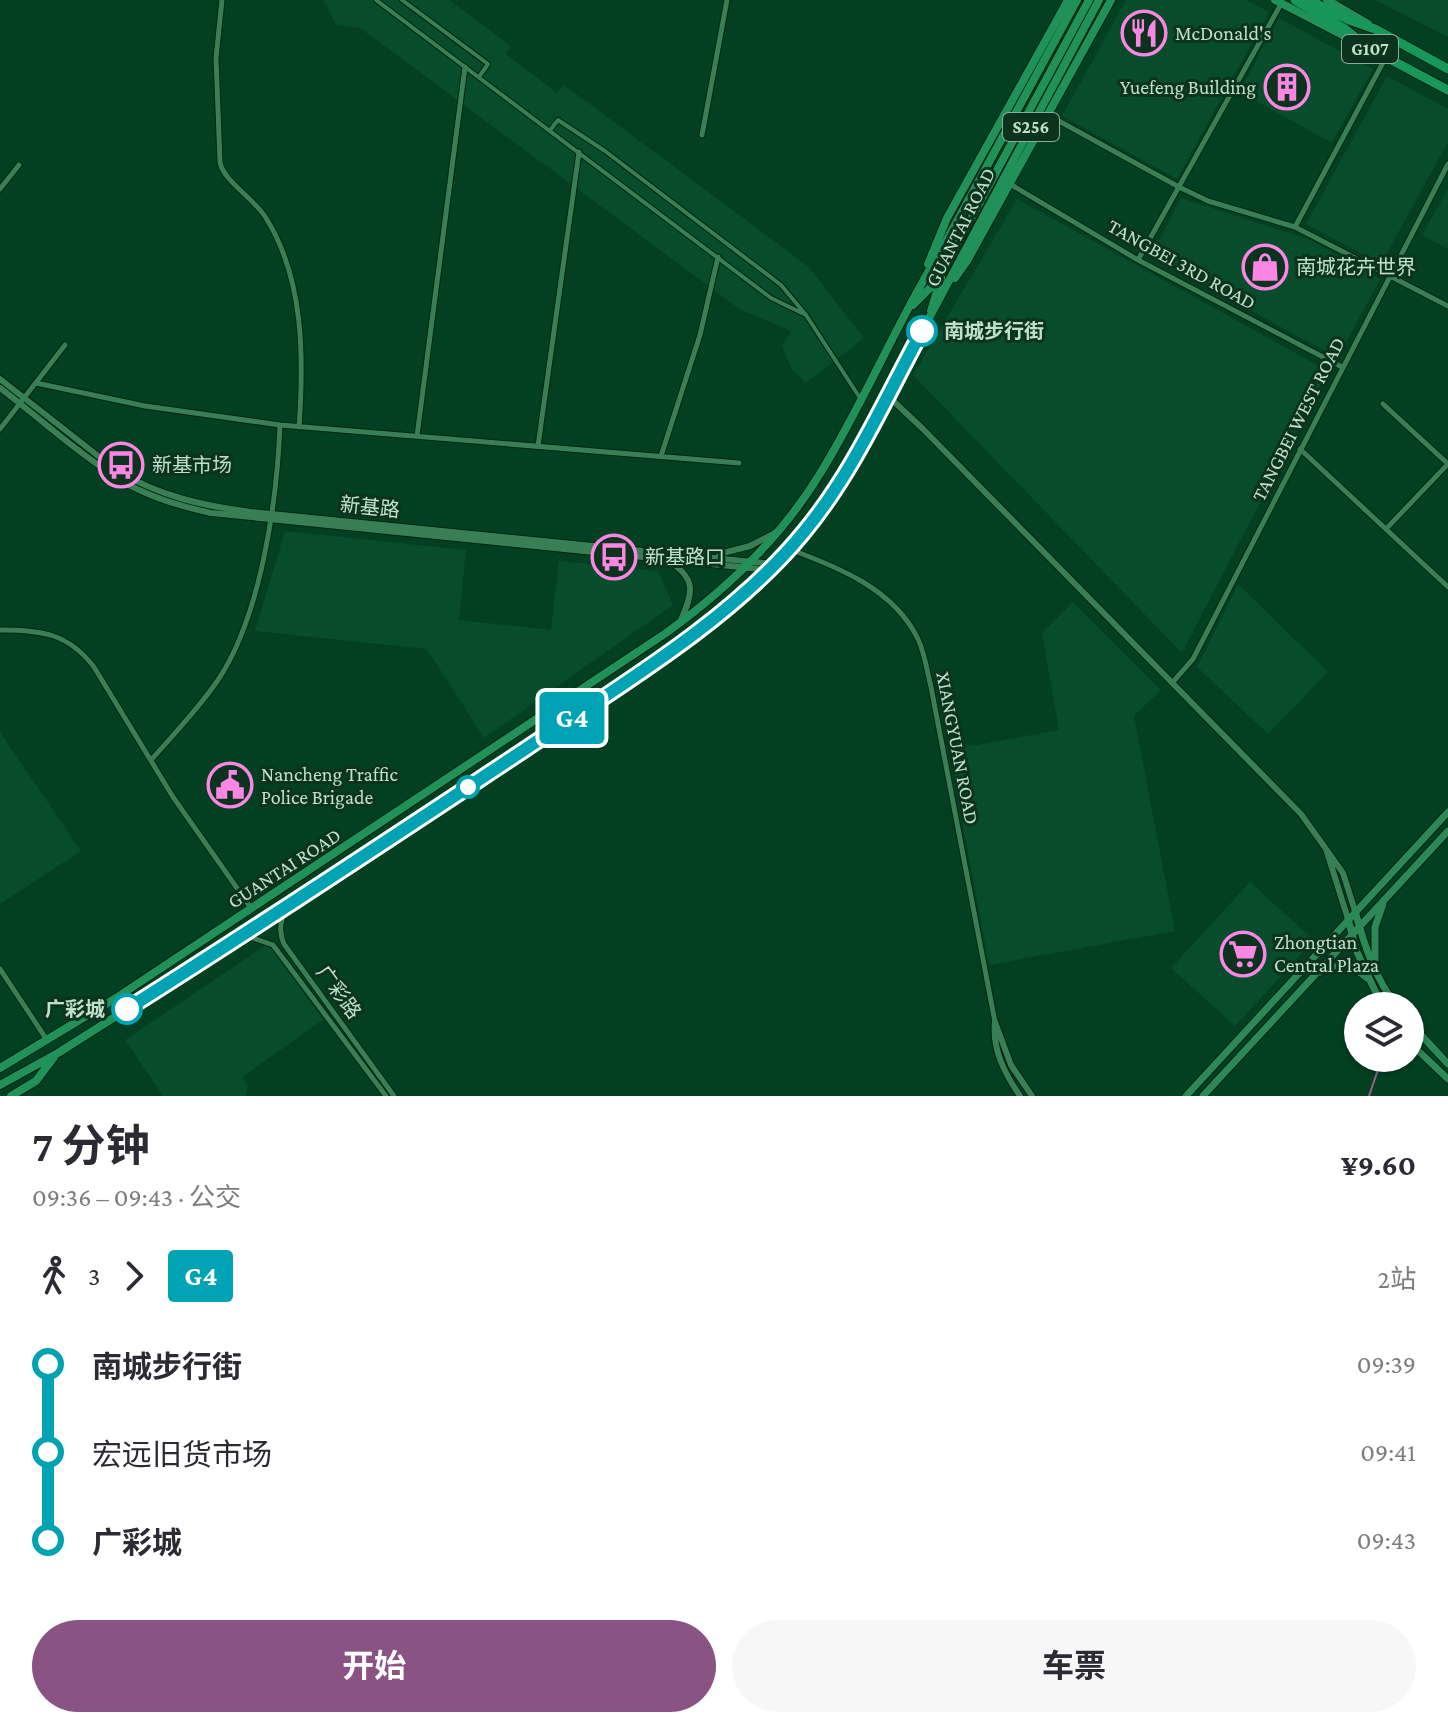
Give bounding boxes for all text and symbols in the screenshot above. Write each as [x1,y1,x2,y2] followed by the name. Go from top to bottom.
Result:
[1120,9,1168,57] restaurant icon: McDonald's
[1175,22,1271,44] place label: McDonald's
[1342,35,1398,63] road number: G107
[1263,63,1311,111] building icon: Yuefeng Building
[1120,76,1256,99] place label: Yuefeng Building
[1003,113,1059,141] road number: S256
[921,164,999,290] street label: GUANTAI ROAD
[1104,214,1260,314] street label: TANGBEI 3RD ROAD
[1241,243,1289,291] shop icon: 南城花卉世界
[1296,256,1416,278] place label: 南城花卉世界
[907,316,937,346] marker: 南城步行街
[944,320,1044,342] place label: 南城步行街
[1247,333,1349,505] street label: TANGBEI WEST ROAD
[97,441,145,489] bus stop icon: 新基市场
[152,454,232,476] place label: 新基市场
[339,493,401,521] street label: 新基路
[590,533,638,581] bus stop icon: 新基路口
[645,546,725,568] place label: 新基路口
[932,670,984,826] street label: XIANGYUAN ROAD
[536,692,608,744] line badge: G4
[555,702,589,733] text: G4
[206,761,254,809] public building icon: Nancheng Traffic Police Brigade
[261,763,398,809] place label: Nancheng Traffic Police Brigade
[457,776,479,798] unlabelled marker
[223,823,345,913] street label: GUANTAI ROAD
[1219,930,1267,978] supermarket icon: Zhongtian Central Plaza
[1274,931,1379,976] place label: Zhongtian Central Plaza
[312,961,366,1023] street label: 广彩路
[1344,992,1424,1072] map controls
[1344,992,1424,1072] button: layers
[112,994,142,1024] marker: 广彩城
[45,998,105,1020] place label: 广彩城
[32,1122,150,1170] text: 7 分钟
[1341,1148,1416,1181] text: ¥9.60
[32,1183,241,1212] text: 09:36 – 09:43 · 公交
[32,1254,76,1298] icon: walk
[112,1254,156,1298] icon: forward
[184,1260,217,1291] text: G4
[88,1262,100,1291] text: 3
[1378,1265,1416,1294] text: 2站
[92,1350,242,1383] text: 南城步行街
[1357,1350,1416,1379] text: 09:39
[92,1438,272,1471] text: 宏远旧货市场
[1360,1438,1416,1467] text: 09:41
[92,1526,182,1559] text: 广彩城
[1357,1526,1416,1555] text: 09:43
[32,1620,716,1712] button: 开始
[732,1620,1416,1712] button: 车票

